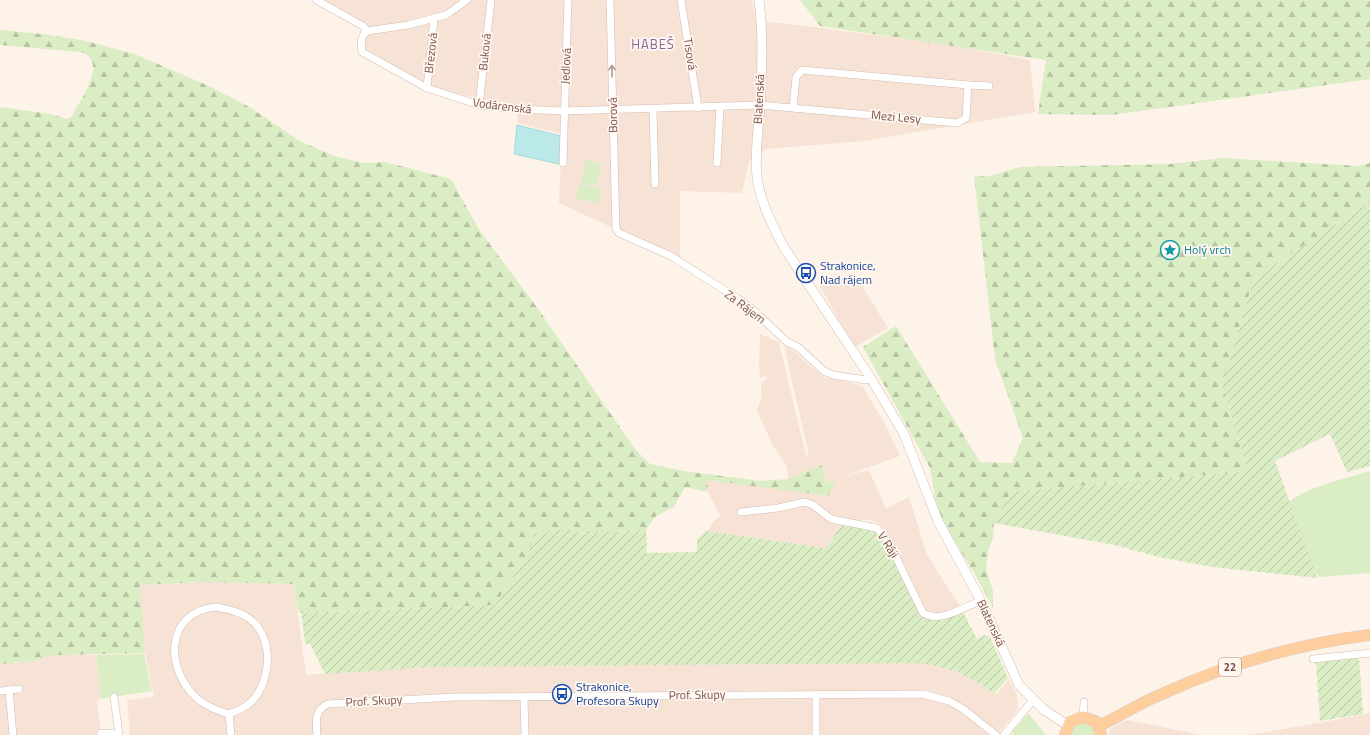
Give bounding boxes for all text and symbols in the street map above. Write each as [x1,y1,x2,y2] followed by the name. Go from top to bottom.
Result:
[419,32,442,74] street label: Březová
[473,32,496,71] street label: Buková
[631,34,675,54] district label: HABEŠ
[679,36,702,71] street label: Tisová
[555,47,576,85] street label: Jedlová
[608,65,615,78] one-way arrow
[748,73,769,125] street label: Blatenská
[472,92,533,119] street label: Vodárenská
[603,97,622,133] street label: Borová
[870,105,922,128] street label: Mezi Lesy
[1159,239,1181,261] place icon: Holý vrch
[1184,240,1231,259] place label: Holý vrch
[820,256,876,289] place label: Strakonice, Nad rájem
[795,262,817,284] bus stop icon: Strakonice, Nad rájem
[721,285,770,328] street label: Za Rájem
[873,528,904,562] street label: V Ráji
[972,596,1011,650] street label: Blatenská
[1219,658,1241,676] road number: 22
[576,677,659,710] place label: Strakonice, Profesora Skupy
[551,683,573,705] bus stop icon: Strakonice, Profesora Skupy
[668,685,726,704] street label: Prof. Skupy
[345,690,403,711] street label: Prof. Skupy

